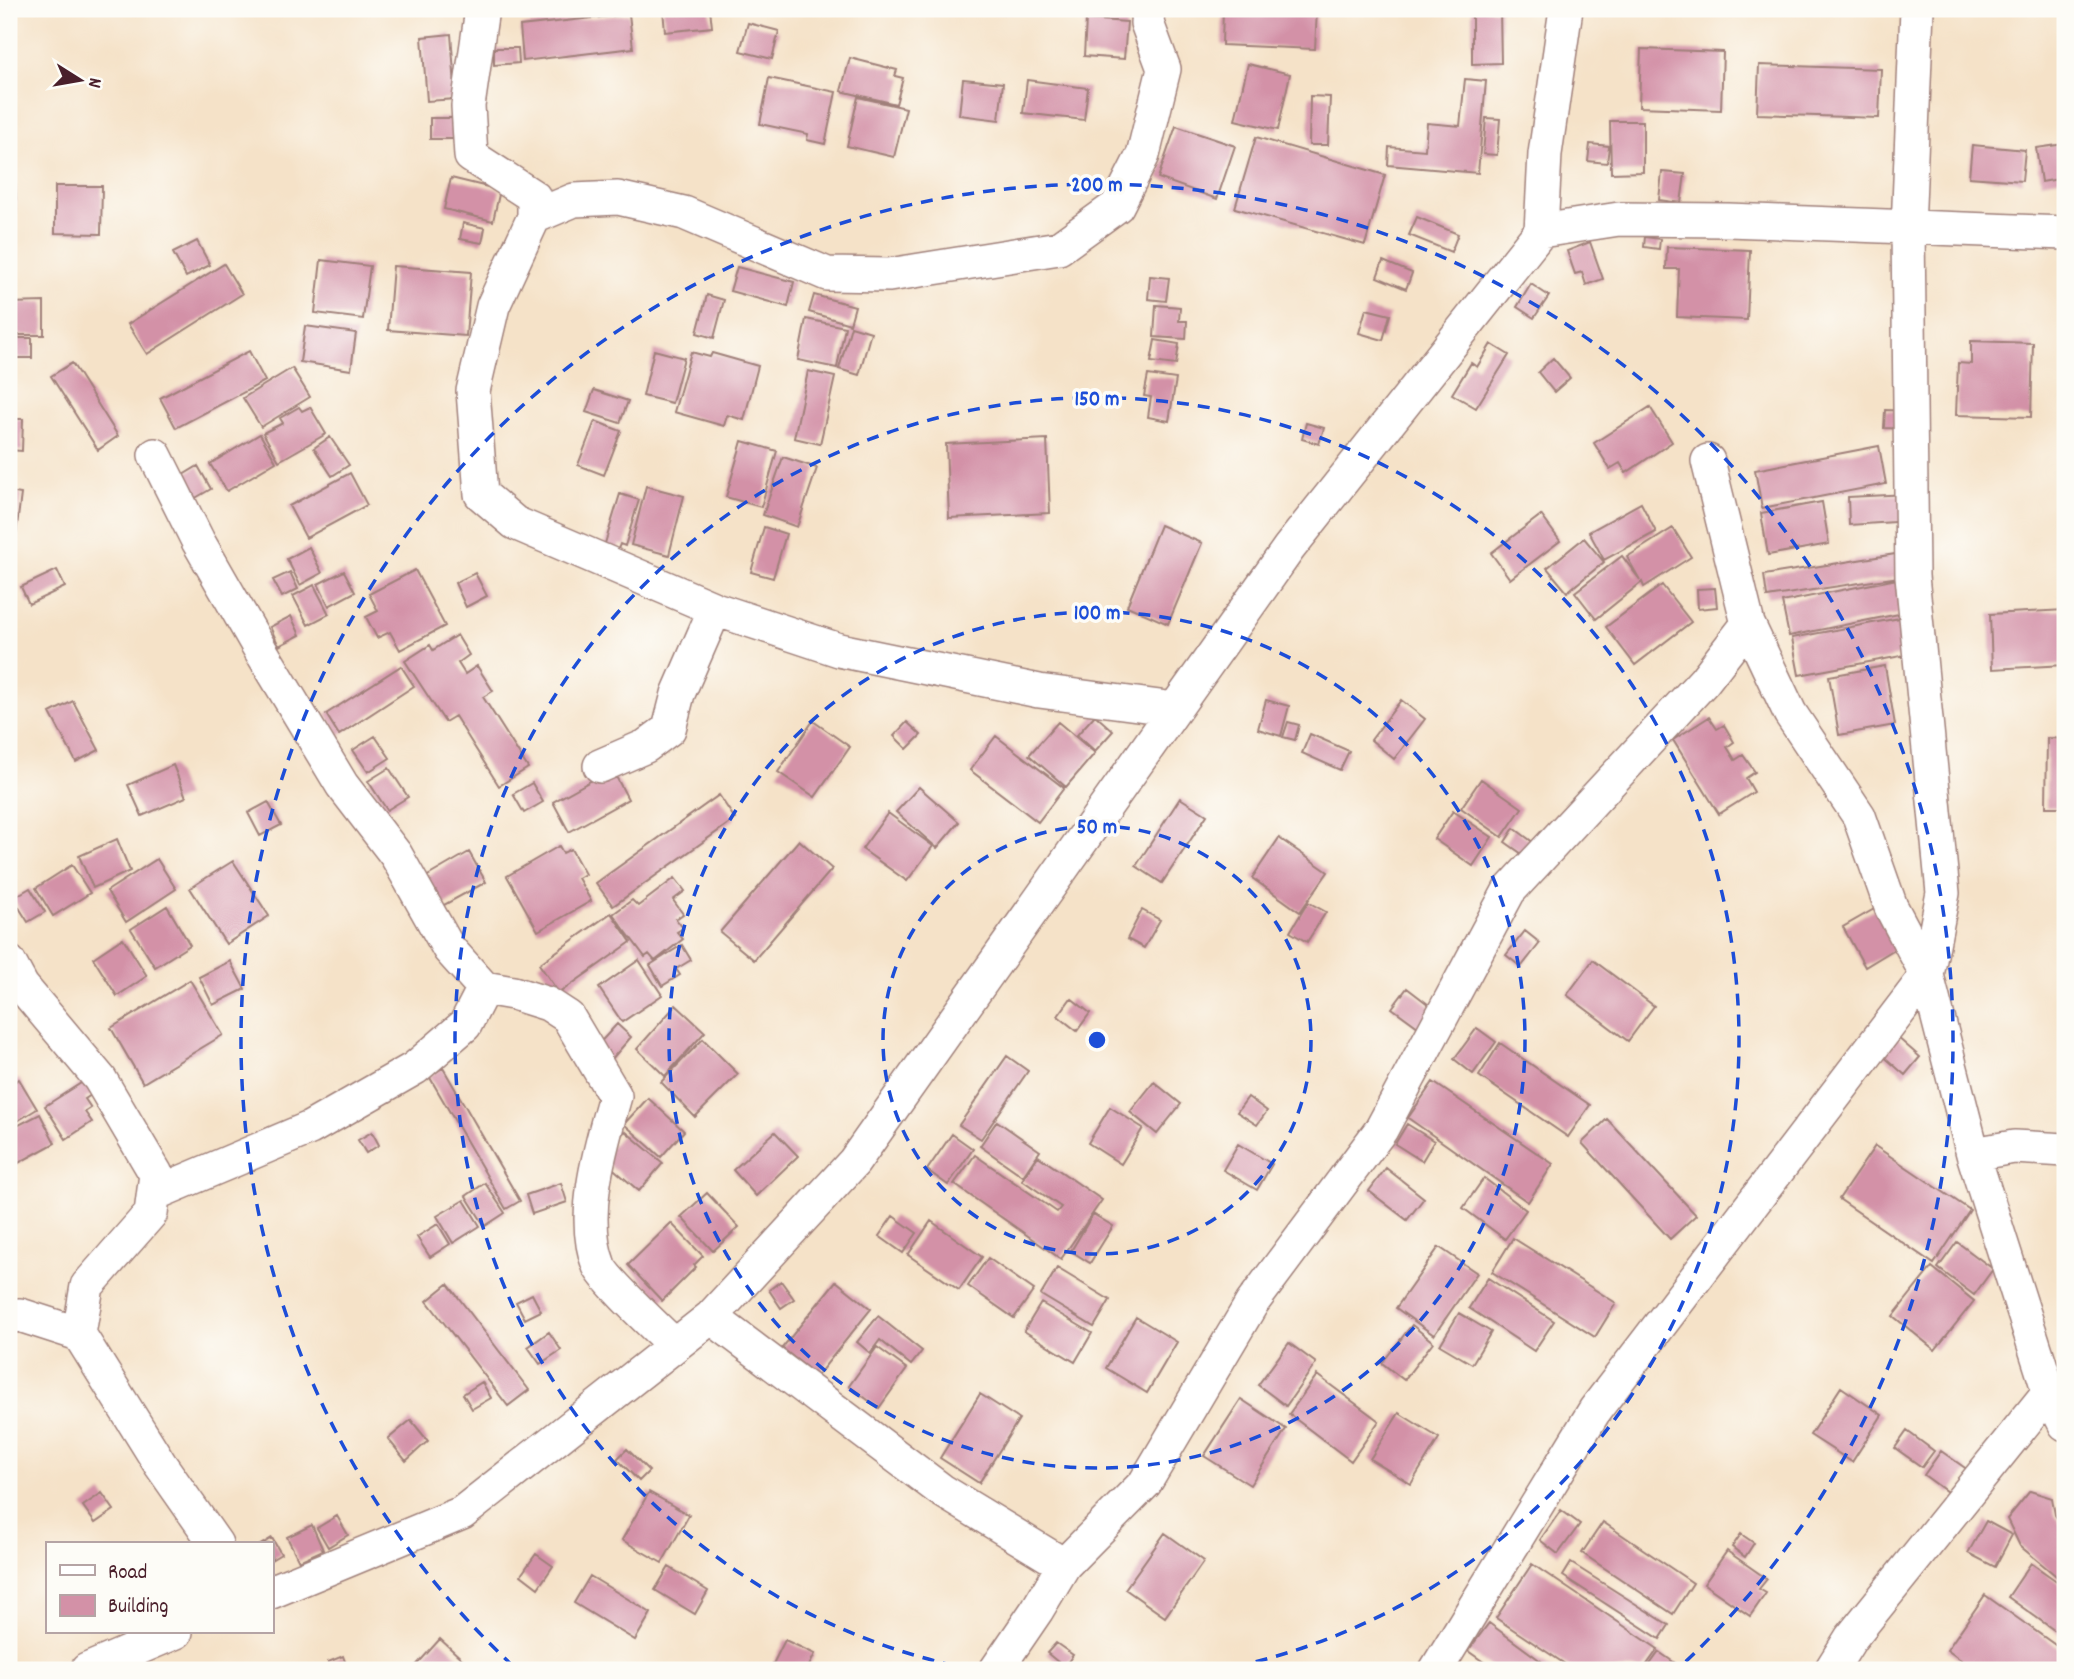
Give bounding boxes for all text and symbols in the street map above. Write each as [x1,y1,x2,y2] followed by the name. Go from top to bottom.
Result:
[46,46,116,116] north arrow
[79,75,107,90] text: N
[1071,172,1123,202] text: 200 m
[1074,386,1120,416] text: 150 m
[1074,600,1120,630] text: 100 m
[1077,814,1117,844] text: 50 m
[1085,1028,1109,1052] centre of rings
[46,1542,273,1634] legend
[108,1559,147,1589] text: Road
[108,1593,168,1623] text: Building

